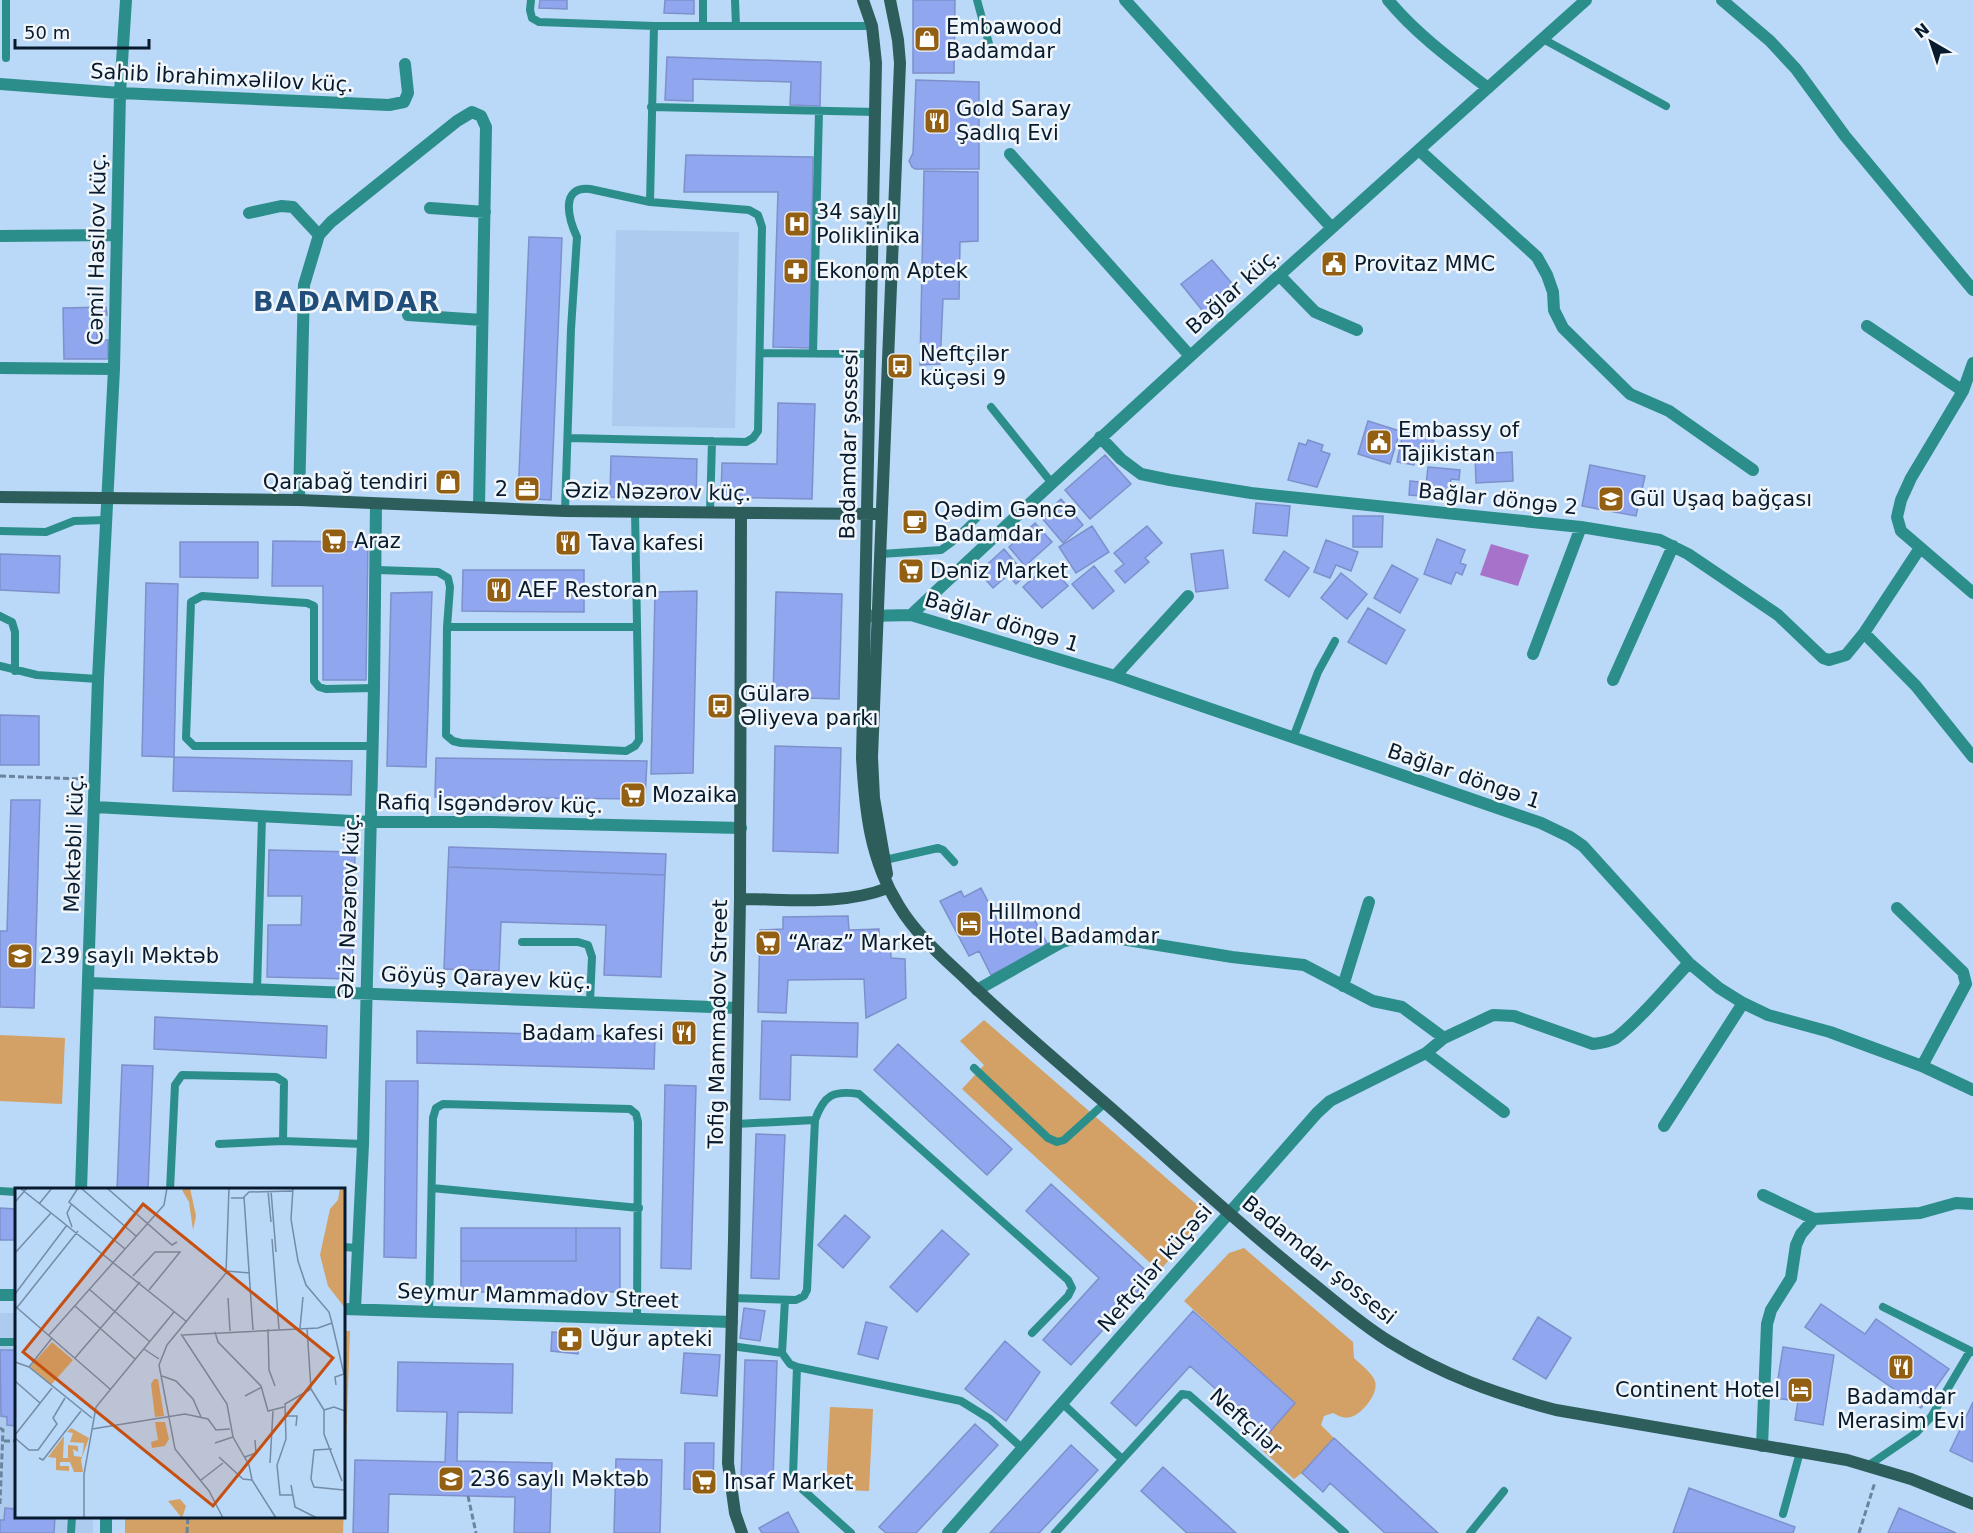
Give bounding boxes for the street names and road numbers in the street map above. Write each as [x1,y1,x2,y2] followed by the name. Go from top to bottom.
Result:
[90,58,354,97] street label: Sahib İbrahimxəlilov küç.
[83,152,111,346] street label: Cəmil Hasilov küç.
[1181,243,1285,339] street label: Bağlar küç.
[835,348,863,540] street label: Badamdar şossesi
[564,478,752,506] street label: Əziz Nəzərov küç.
[1417,479,1579,519] street label: Bağlar döngə 2
[922,587,1082,657] street label: Bağlar döngə 1
[1384,739,1544,813] street label: Bağlar döngə 1
[60,773,88,913] street label: Məktəbli küç.
[377,789,603,818] street label: Rafiq İsgəndərov küç.
[334,812,364,1000] street label: Əziz Nəzərov küç.
[704,899,732,1150] street label: Tofig Mammadov Street
[380,962,592,994] street label: Göyüş Qarayev küç.
[1237,1191,1401,1329] street label: Badamdar şossesi
[1093,1199,1217,1337] street label: Neftçilər küçəsi
[397,1279,679,1313] street label: Seymur Mammadov Street
[1205,1383,1287,1461] street label: Neftçilər

